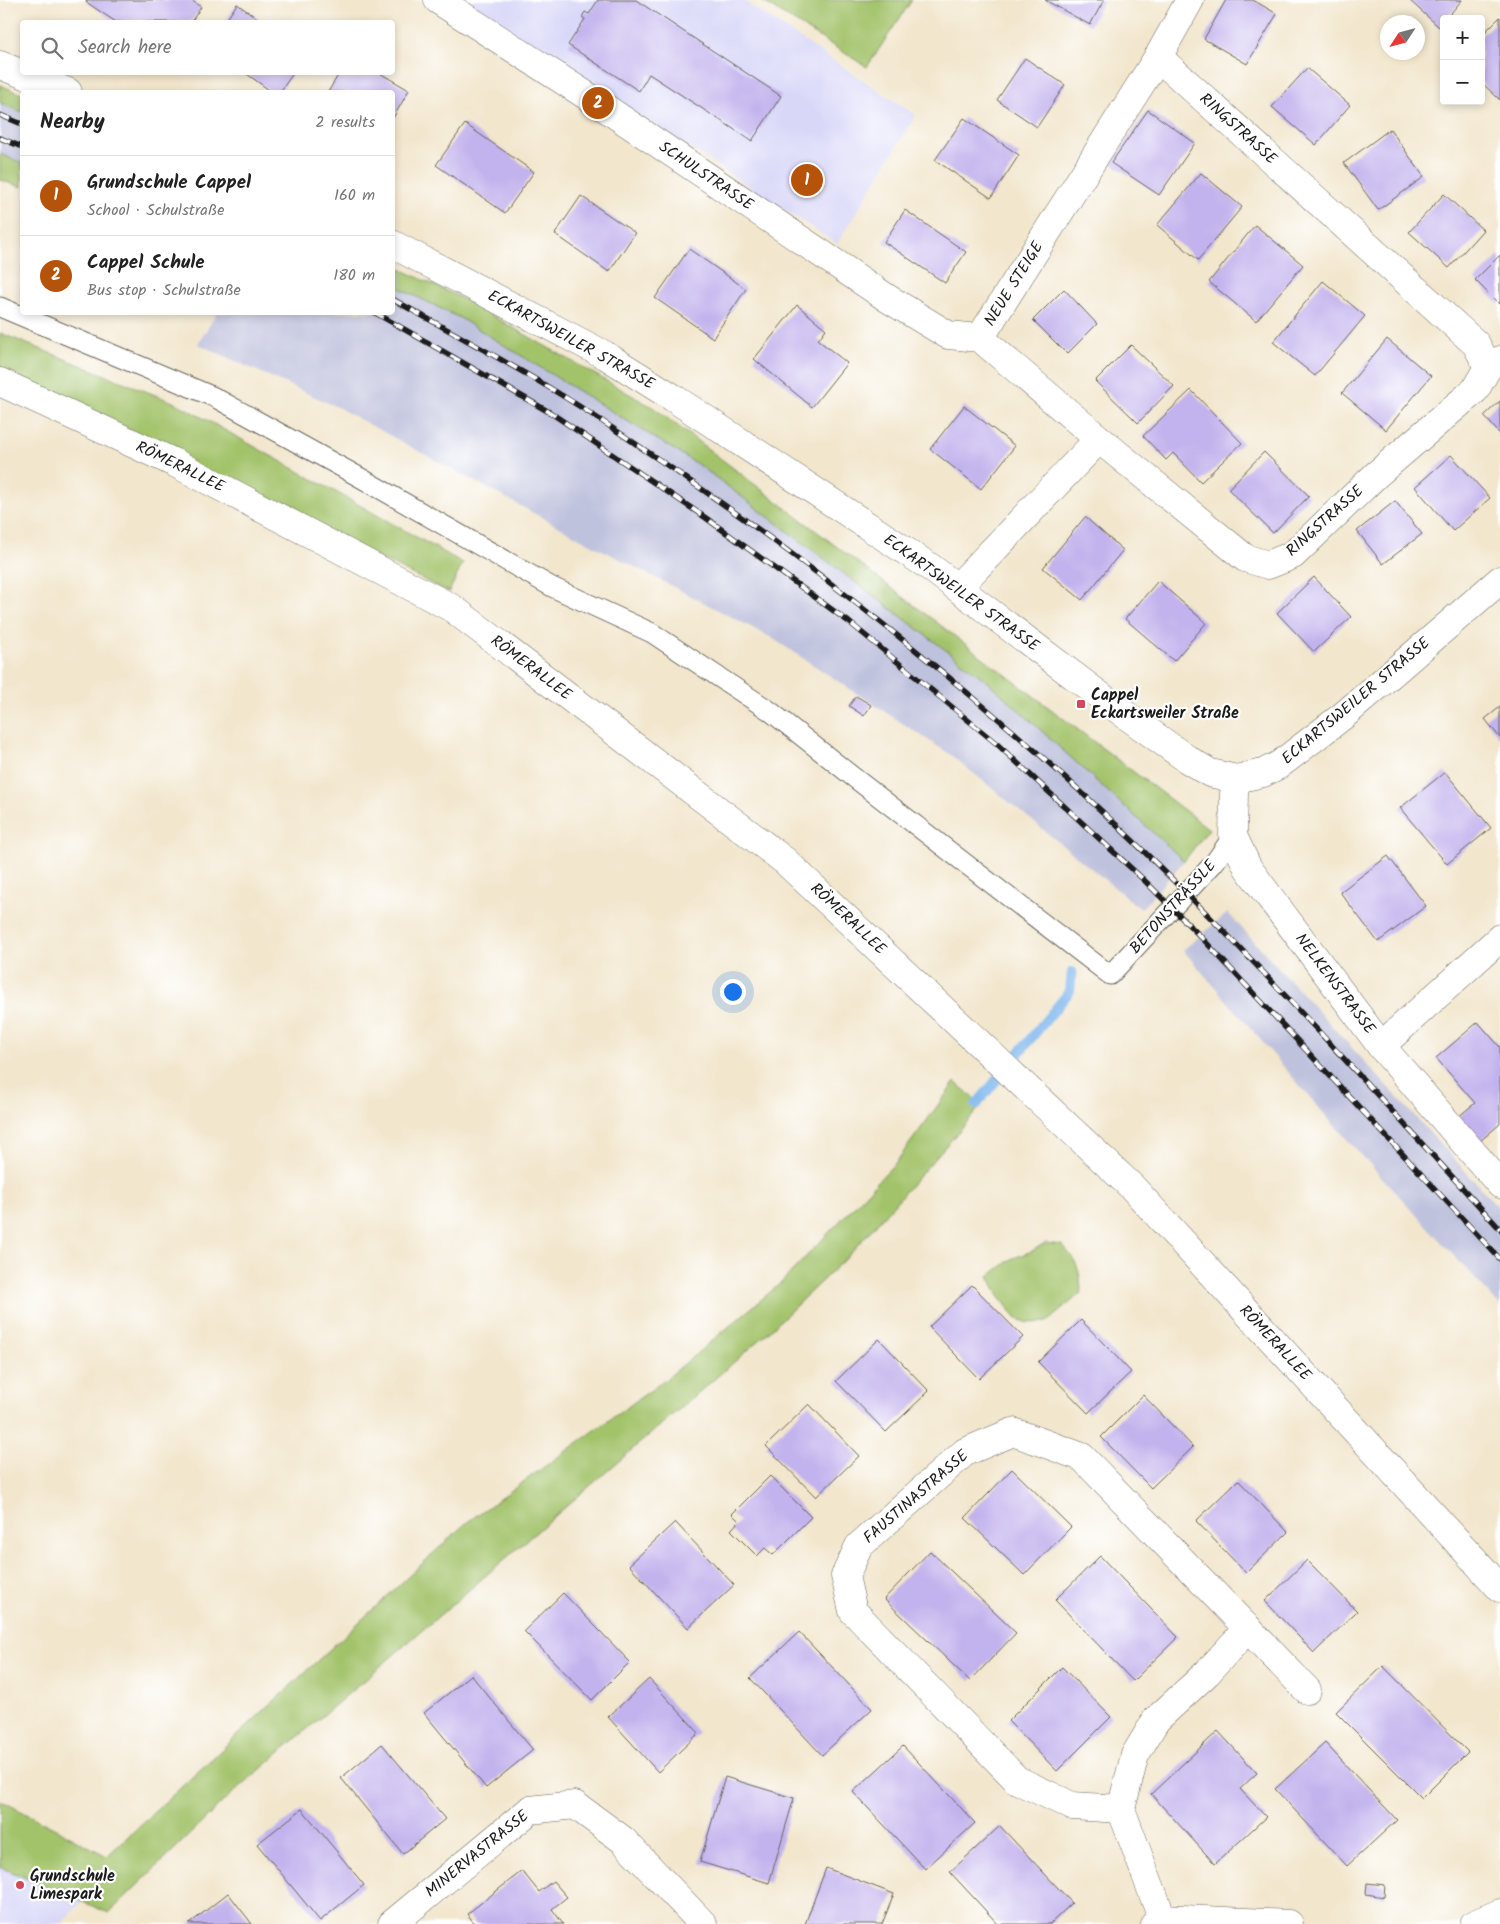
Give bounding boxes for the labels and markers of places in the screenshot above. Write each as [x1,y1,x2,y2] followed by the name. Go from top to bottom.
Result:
[582,84,614,122] pin: 2
[791,161,823,199] pin: 1
[1091,683,1239,726] place label: Cappel Eckartsweiler Straße
[1075,698,1087,710] marker: Cappel Eckartsweiler Straße
[30,1864,115,1907] place label: Grundschule Limespark
[14,1879,26,1891] marker: Grundschule Limespark

